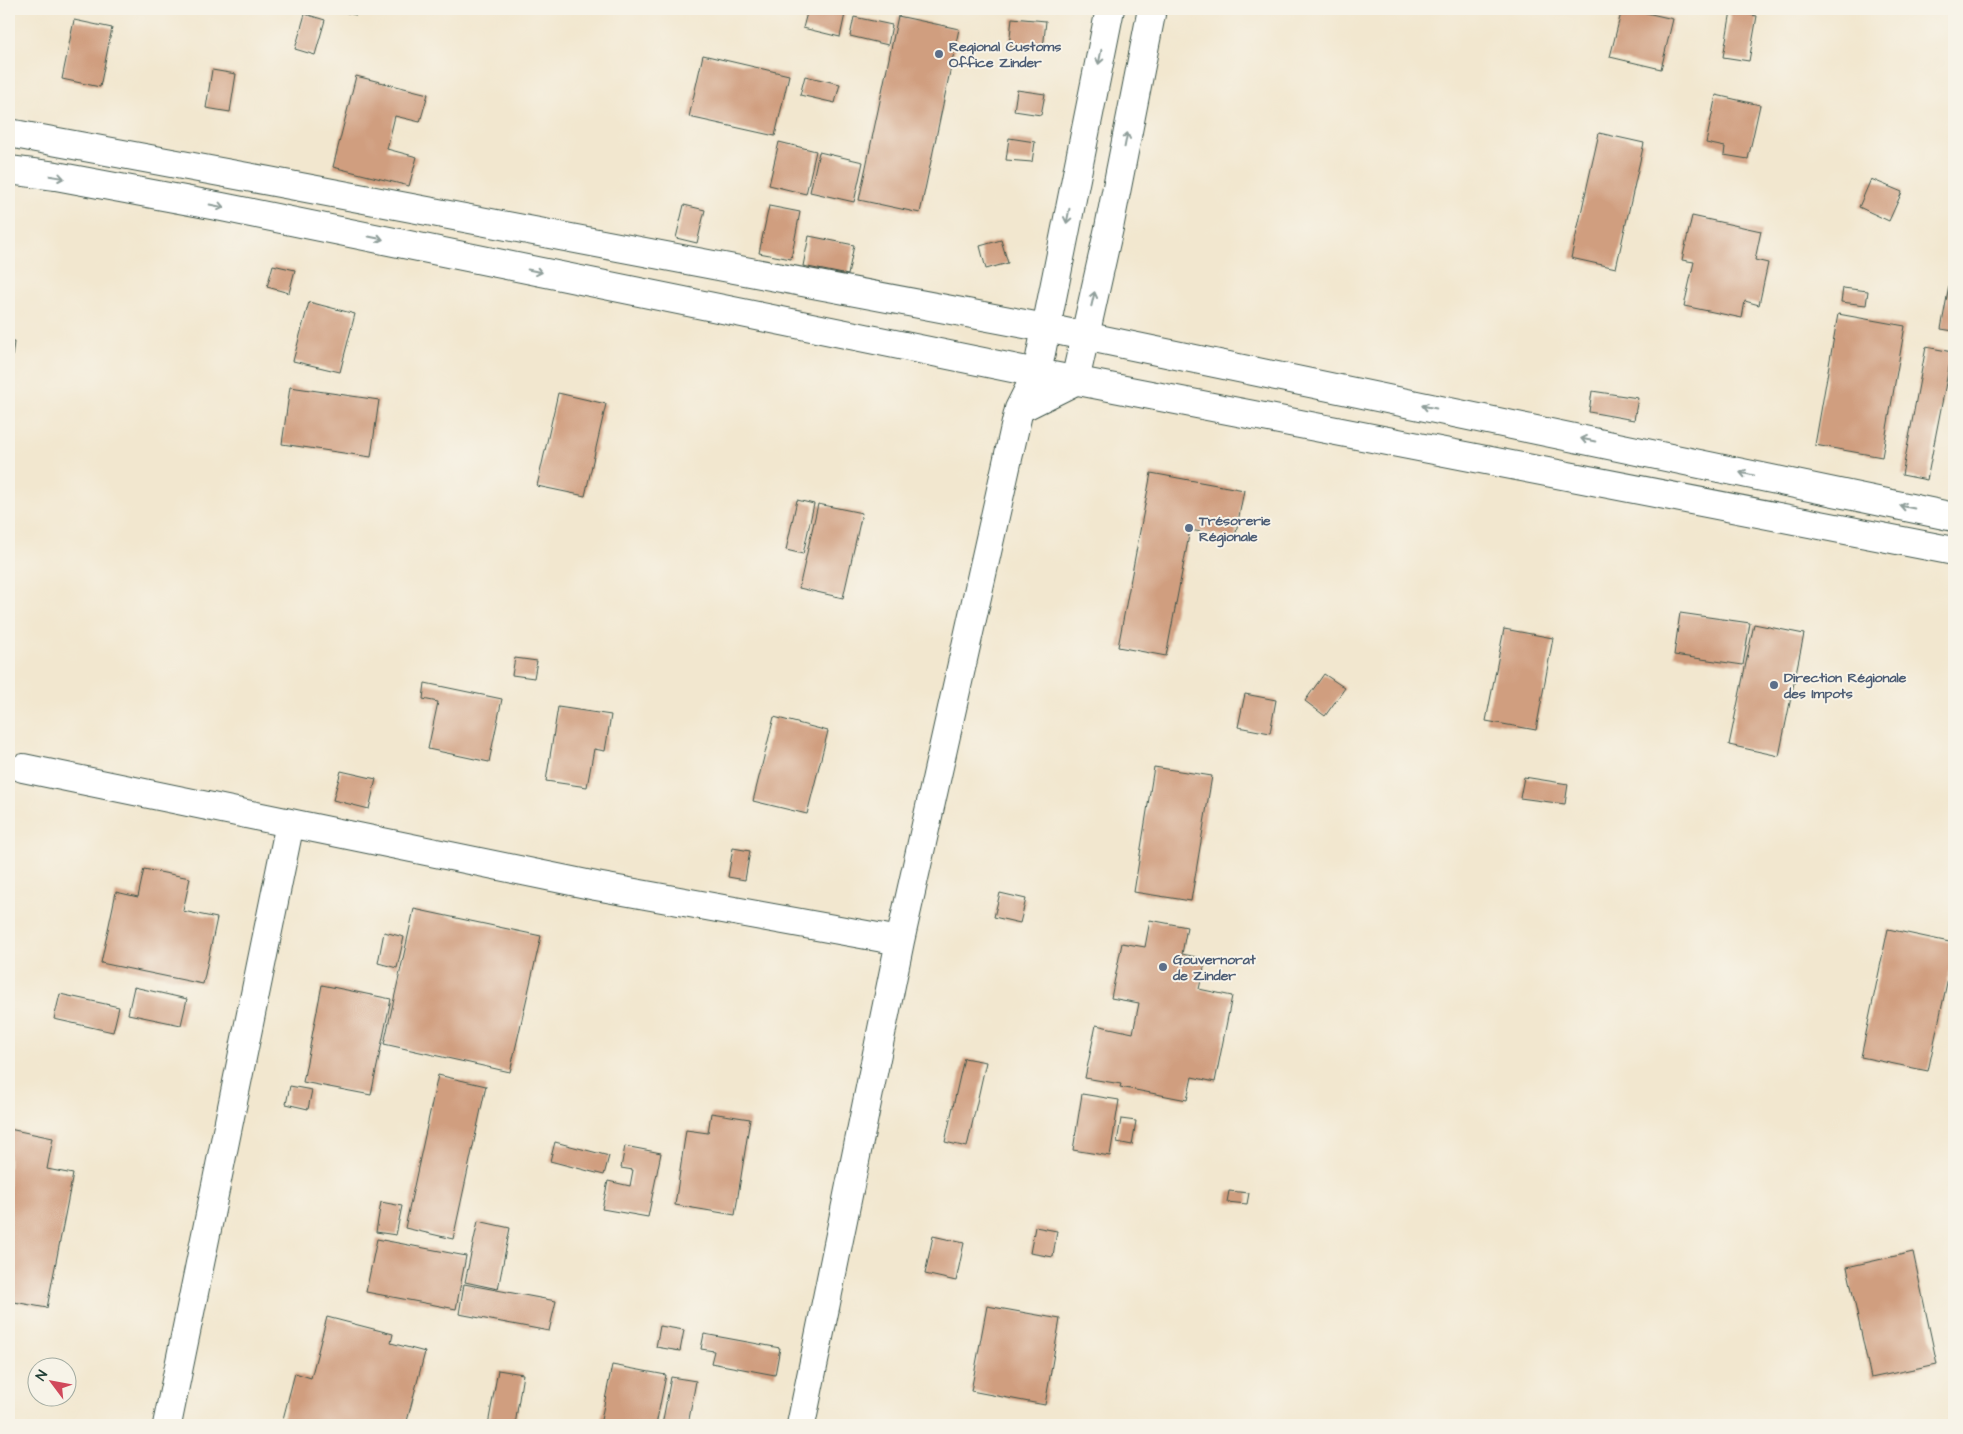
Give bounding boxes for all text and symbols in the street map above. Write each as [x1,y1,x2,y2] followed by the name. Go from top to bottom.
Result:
[949,37,1061,73] place label: Regional Customs Office Zinder
[933,48,945,60] marker: Regional Customs Office Zinder
[1095,48,1105,64] one-way arrow
[1122,132,1132,148] one-way arrow
[49,172,65,182] one-way arrow
[208,202,224,211] one-way arrow
[1063,207,1073,223] one-way arrow
[368,234,384,244] one-way arrow
[527,267,543,276] one-way arrow
[1089,291,1098,307] one-way arrow
[1422,402,1438,412] one-way arrow
[1581,435,1597,445] one-way arrow
[1740,468,1756,478] one-way arrow
[1899,501,1915,511] one-way arrow
[1198,511,1271,548] place label: Trésorerie Régionale
[1183,522,1195,534] marker: Trésorerie Régionale
[1783,668,1907,704] place label: Direction Régionale des Impots
[1768,679,1780,691] marker: Direction Régionale des Impots
[1172,950,1256,986] place label: Gouvernorat de Zinder
[1157,961,1169,973] marker: Gouvernorat de Zinder
[28,1356,78,1406] north arrow
[31,1366,53,1385] text: N

